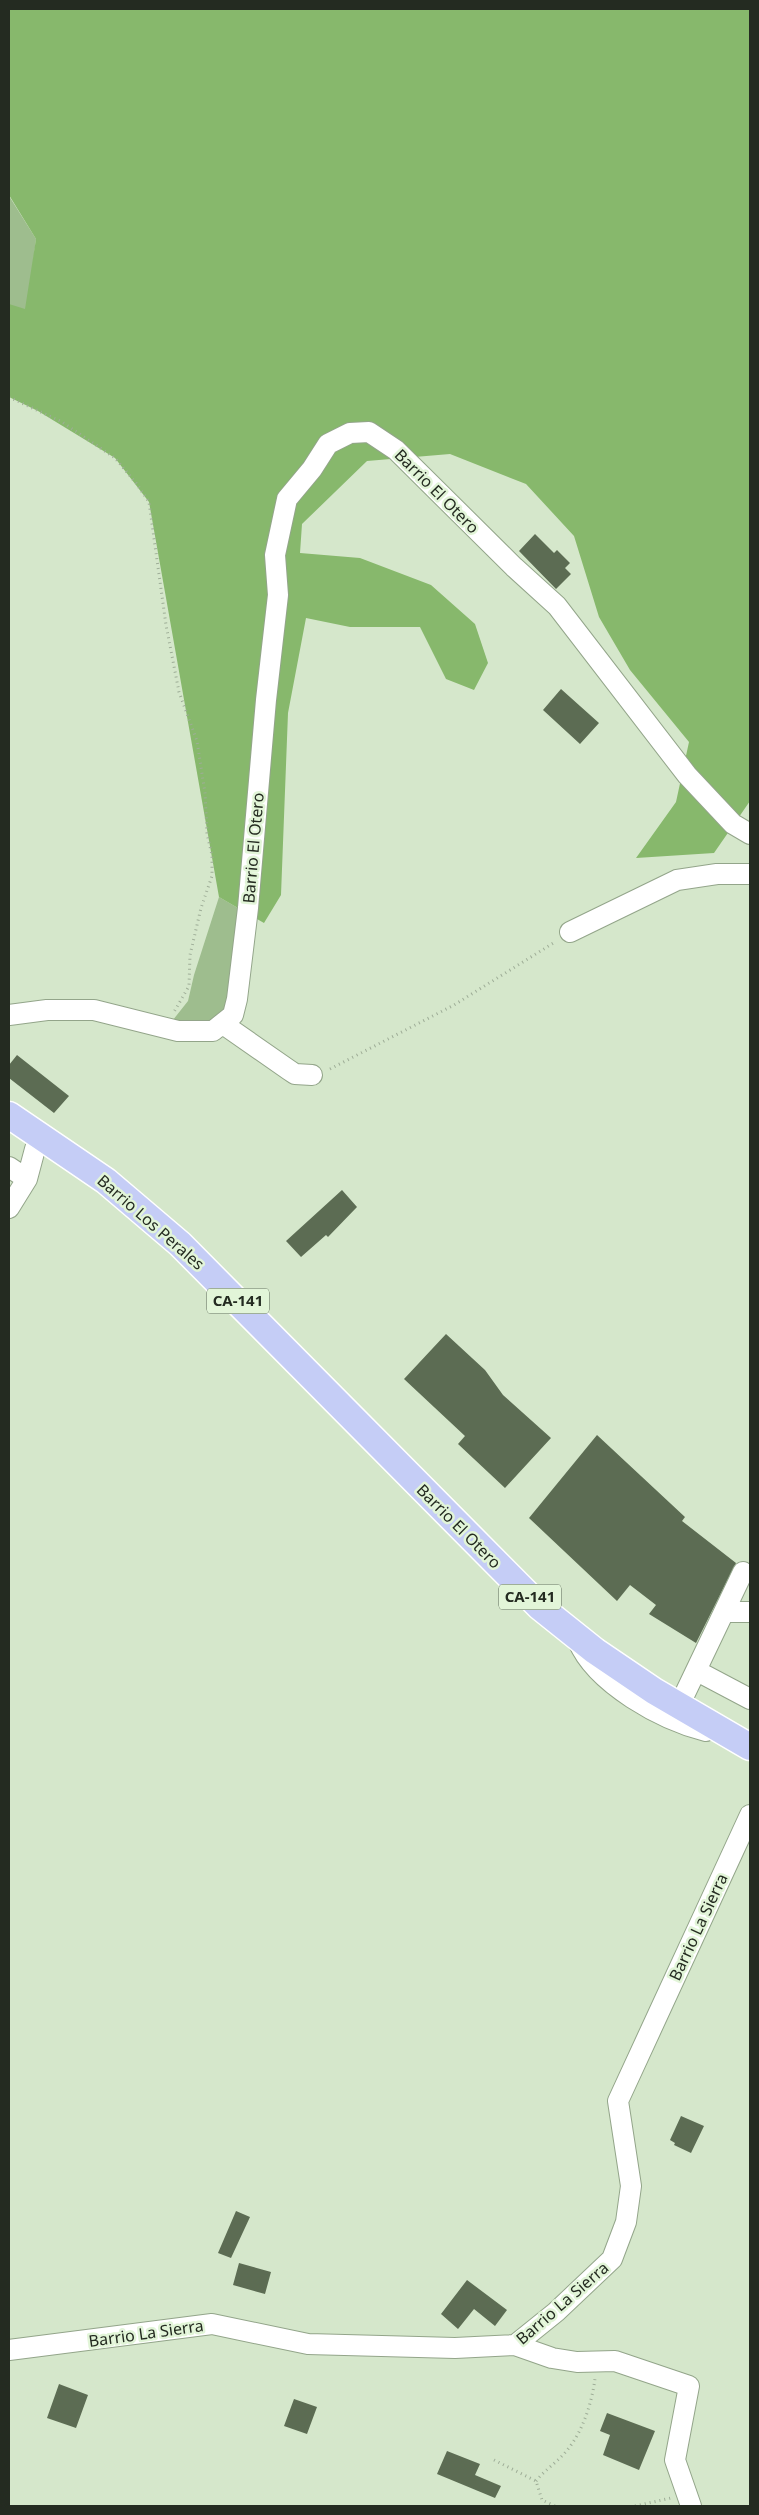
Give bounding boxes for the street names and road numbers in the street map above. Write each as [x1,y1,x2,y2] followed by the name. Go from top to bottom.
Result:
[390,444,484,538] street label: Barrio El Otero
[237,792,269,904] street label: Barrio El Otero
[93,1169,209,1275] street label: Barrio Los Perales
[207,1288,269,1314] road number: CA-141
[412,1479,506,1573] street label: Barrio El Otero
[499,1584,561,1610] road number: CA-141
[664,1870,732,1984] street label: Barrio La Sierra
[511,2257,613,2349] street label: Barrio La Sierra
[87,2314,205,2352] street label: Barrio La Sierra

